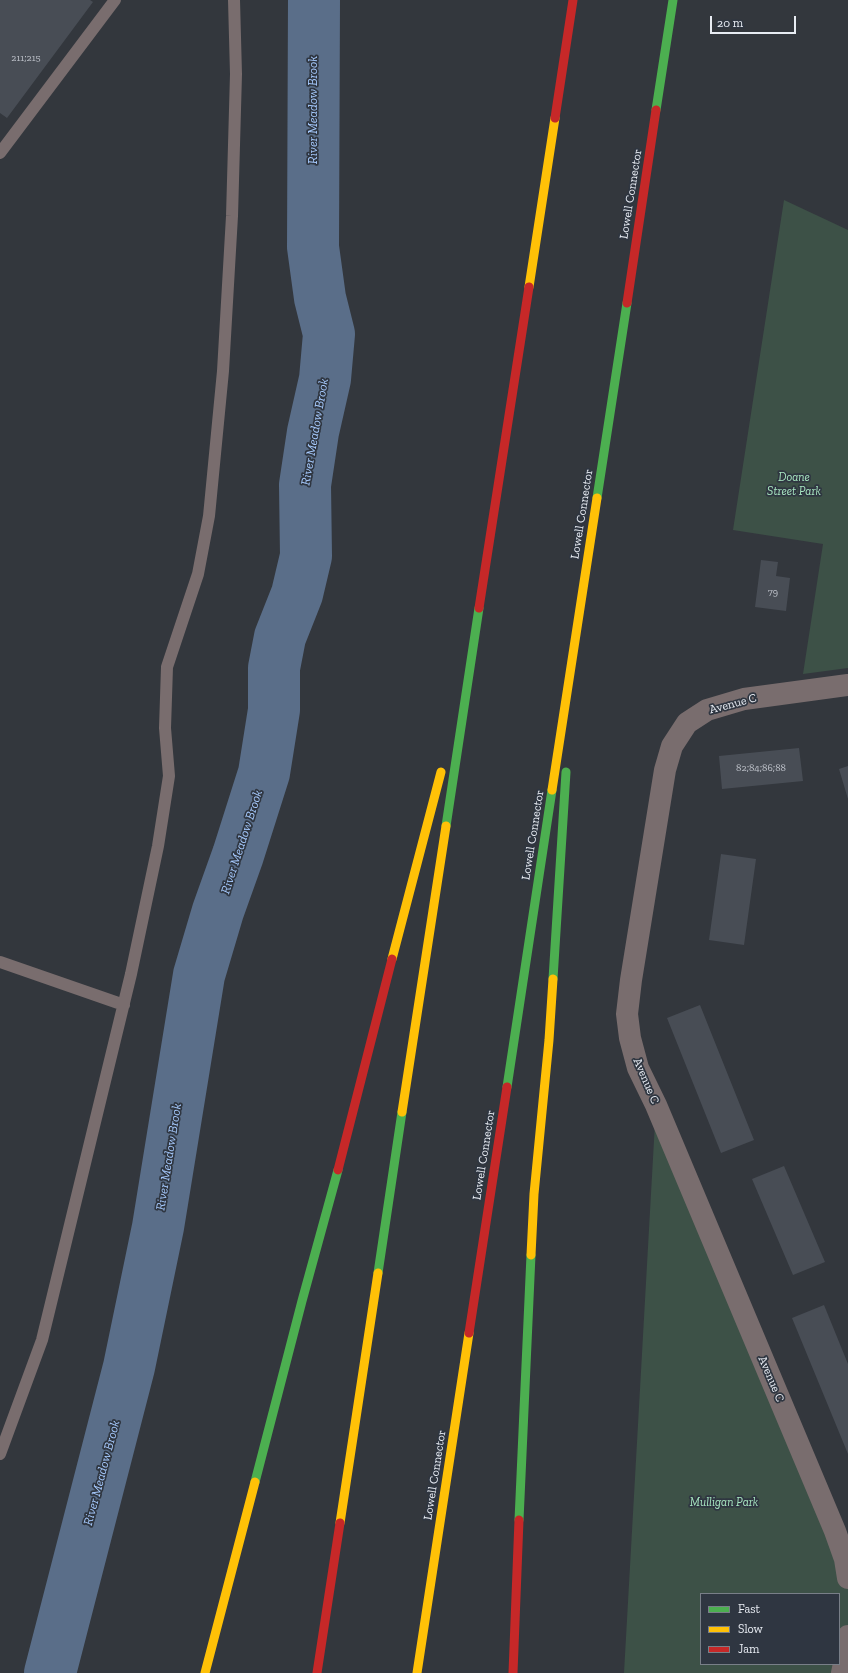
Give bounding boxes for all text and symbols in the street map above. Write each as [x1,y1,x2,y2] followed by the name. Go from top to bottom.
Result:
[712,8,798,34] scale bar
[717,16,743,30] text: 20 m
[11,52,41,64] house number: 211;215
[305,56,321,164] water label: River Meadow Brook
[617,148,645,240] street label: Lowell Connector
[298,377,332,487] water label: River Meadow Brook
[568,468,596,560] street label: Lowell Connector
[767,471,821,499] park label: Doane Street Park
[768,586,778,598] house number: 79
[708,691,758,717] street label: Avenue C
[736,762,786,774] house number: 82;84;86;88
[218,788,266,896] water label: River Meadow Brook
[519,789,547,881] street label: Lowell Connector
[630,1056,662,1106] street label: Avenue C
[153,1102,185,1212] water label: River Meadow Brook
[470,1109,498,1201] street label: Lowell Connector
[755,1354,787,1404] street label: Avenue C
[80,1419,124,1527] water label: River Meadow Brook
[421,1429,449,1521] street label: Lowell Connector
[690,1496,758,1510] park label: Mulligan Park
[700,1593,840,1665] legend
[738,1602,760,1616] text: Fast
[738,1622,763,1636] text: Slow
[738,1642,759,1656] text: Jam

